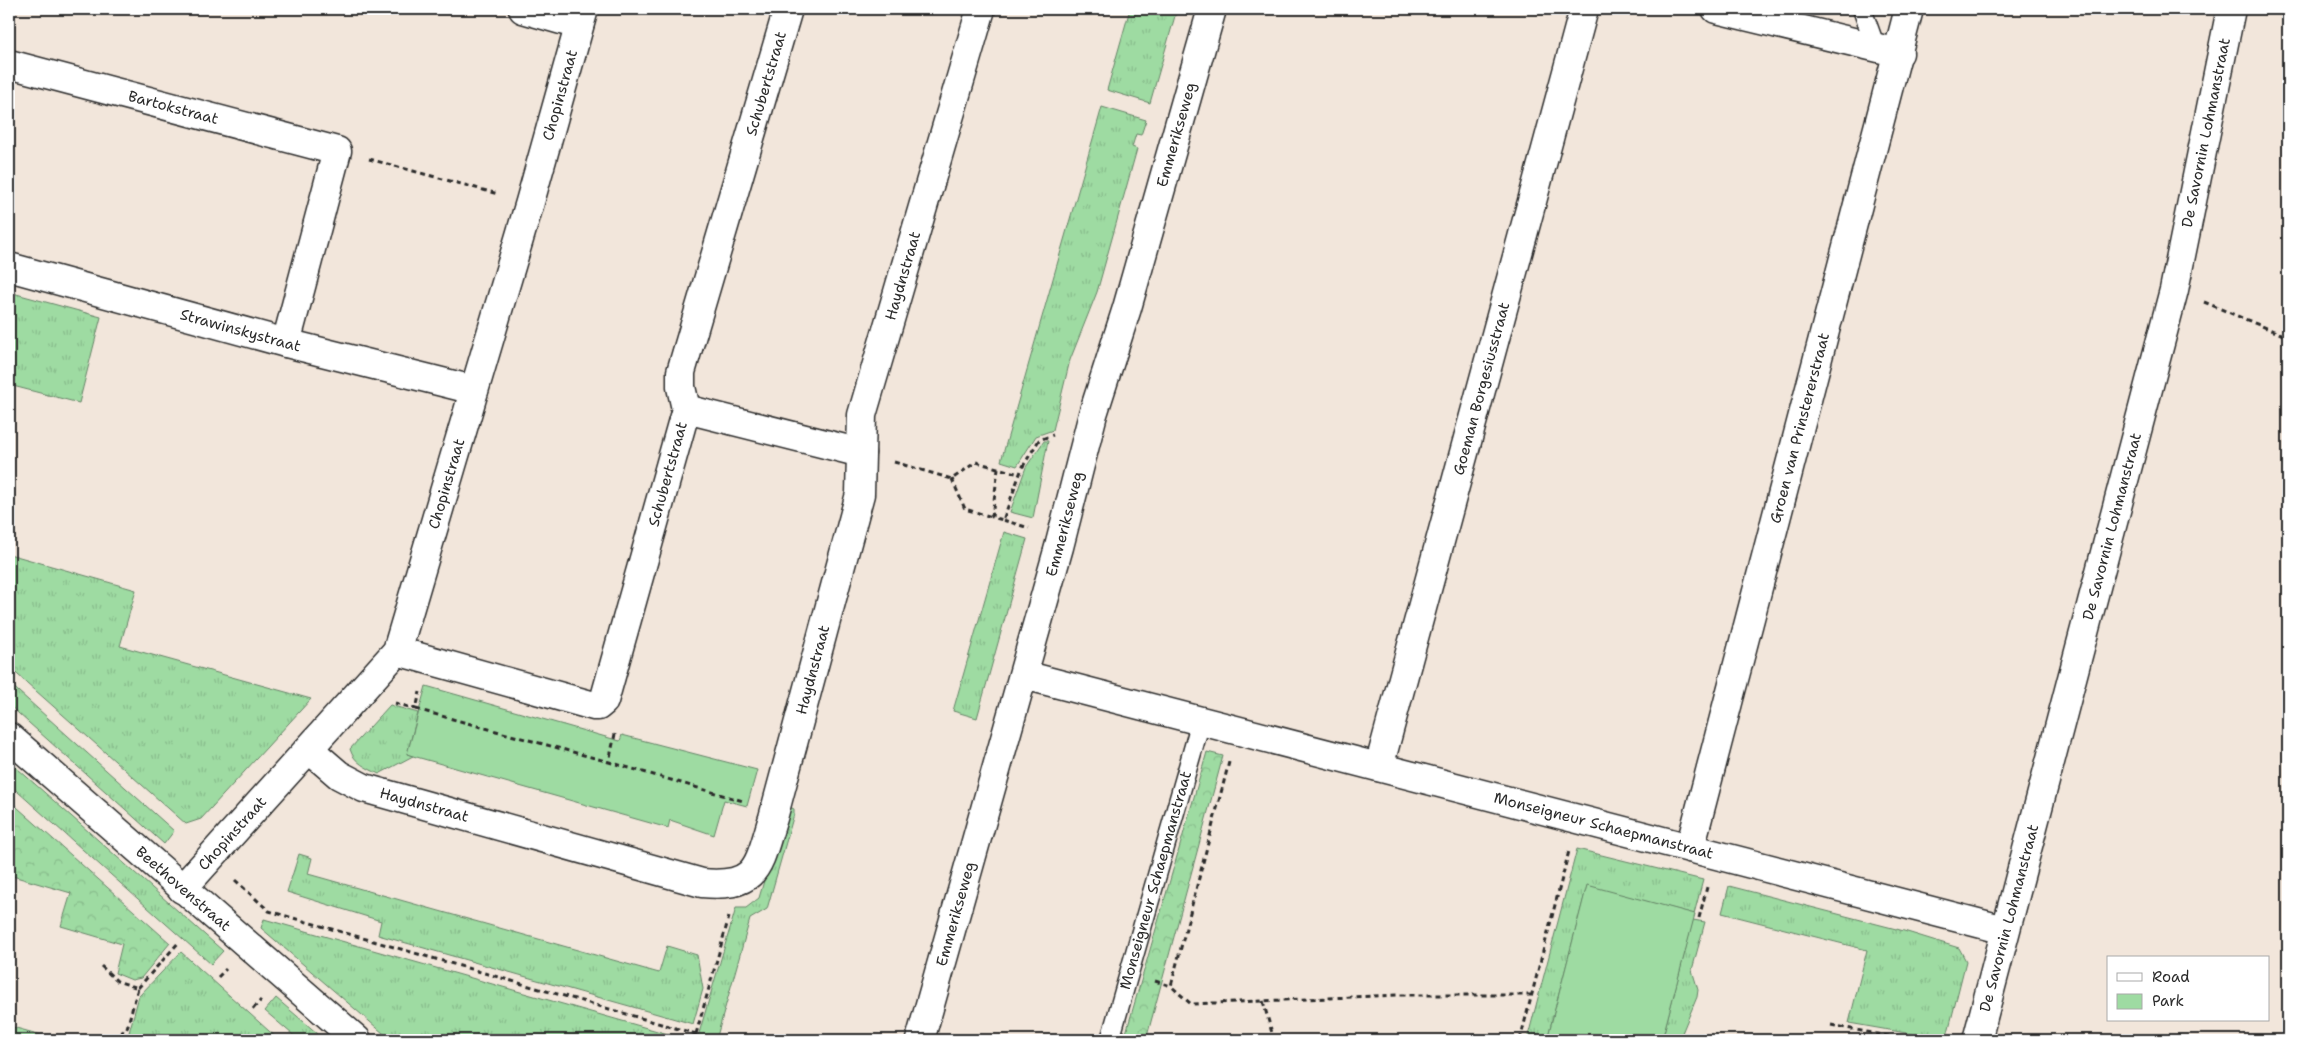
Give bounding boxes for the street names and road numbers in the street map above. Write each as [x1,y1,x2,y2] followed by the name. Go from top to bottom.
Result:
[741,29,791,138] street label: Schubertstraat
[2177,36,2235,229] street label: De Savornin Lohmanstraat
[538,47,582,143] street label: Chopinstraat
[1152,80,1201,189] street label: Emmerikseweg
[126,86,221,129] street label: Bartokstraat
[880,229,925,323] street label: Haydnstraat
[1448,300,1514,477] street label: Goeman Borgesiusstraat
[178,304,303,356] street label: Strawinskystraat
[1765,331,1834,526] street label: Groen van Prinstererstraat
[643,419,692,529] street label: Schubertstraat
[2078,430,2146,622] street label: De Savornin Lohmanstraat
[424,436,469,531] street label: Chopinstraat
[1041,469,1088,579] street label: Emmerikseweg
[791,623,834,717] street label: Haydnstraat
[1115,769,1196,992] street label: Monseigneur Schaepmanstraat
[377,783,471,827] street label: Haydnstraat
[1492,788,1716,864] street label: Monseigneur Schaepmanstraat
[194,792,271,875] street label: Chopinstraat
[1975,822,2043,1014] street label: De Savornin Lohmanstraat
[132,842,235,936] street label: Beethovenstraat
[931,859,980,969] street label: Emmerikseweg

